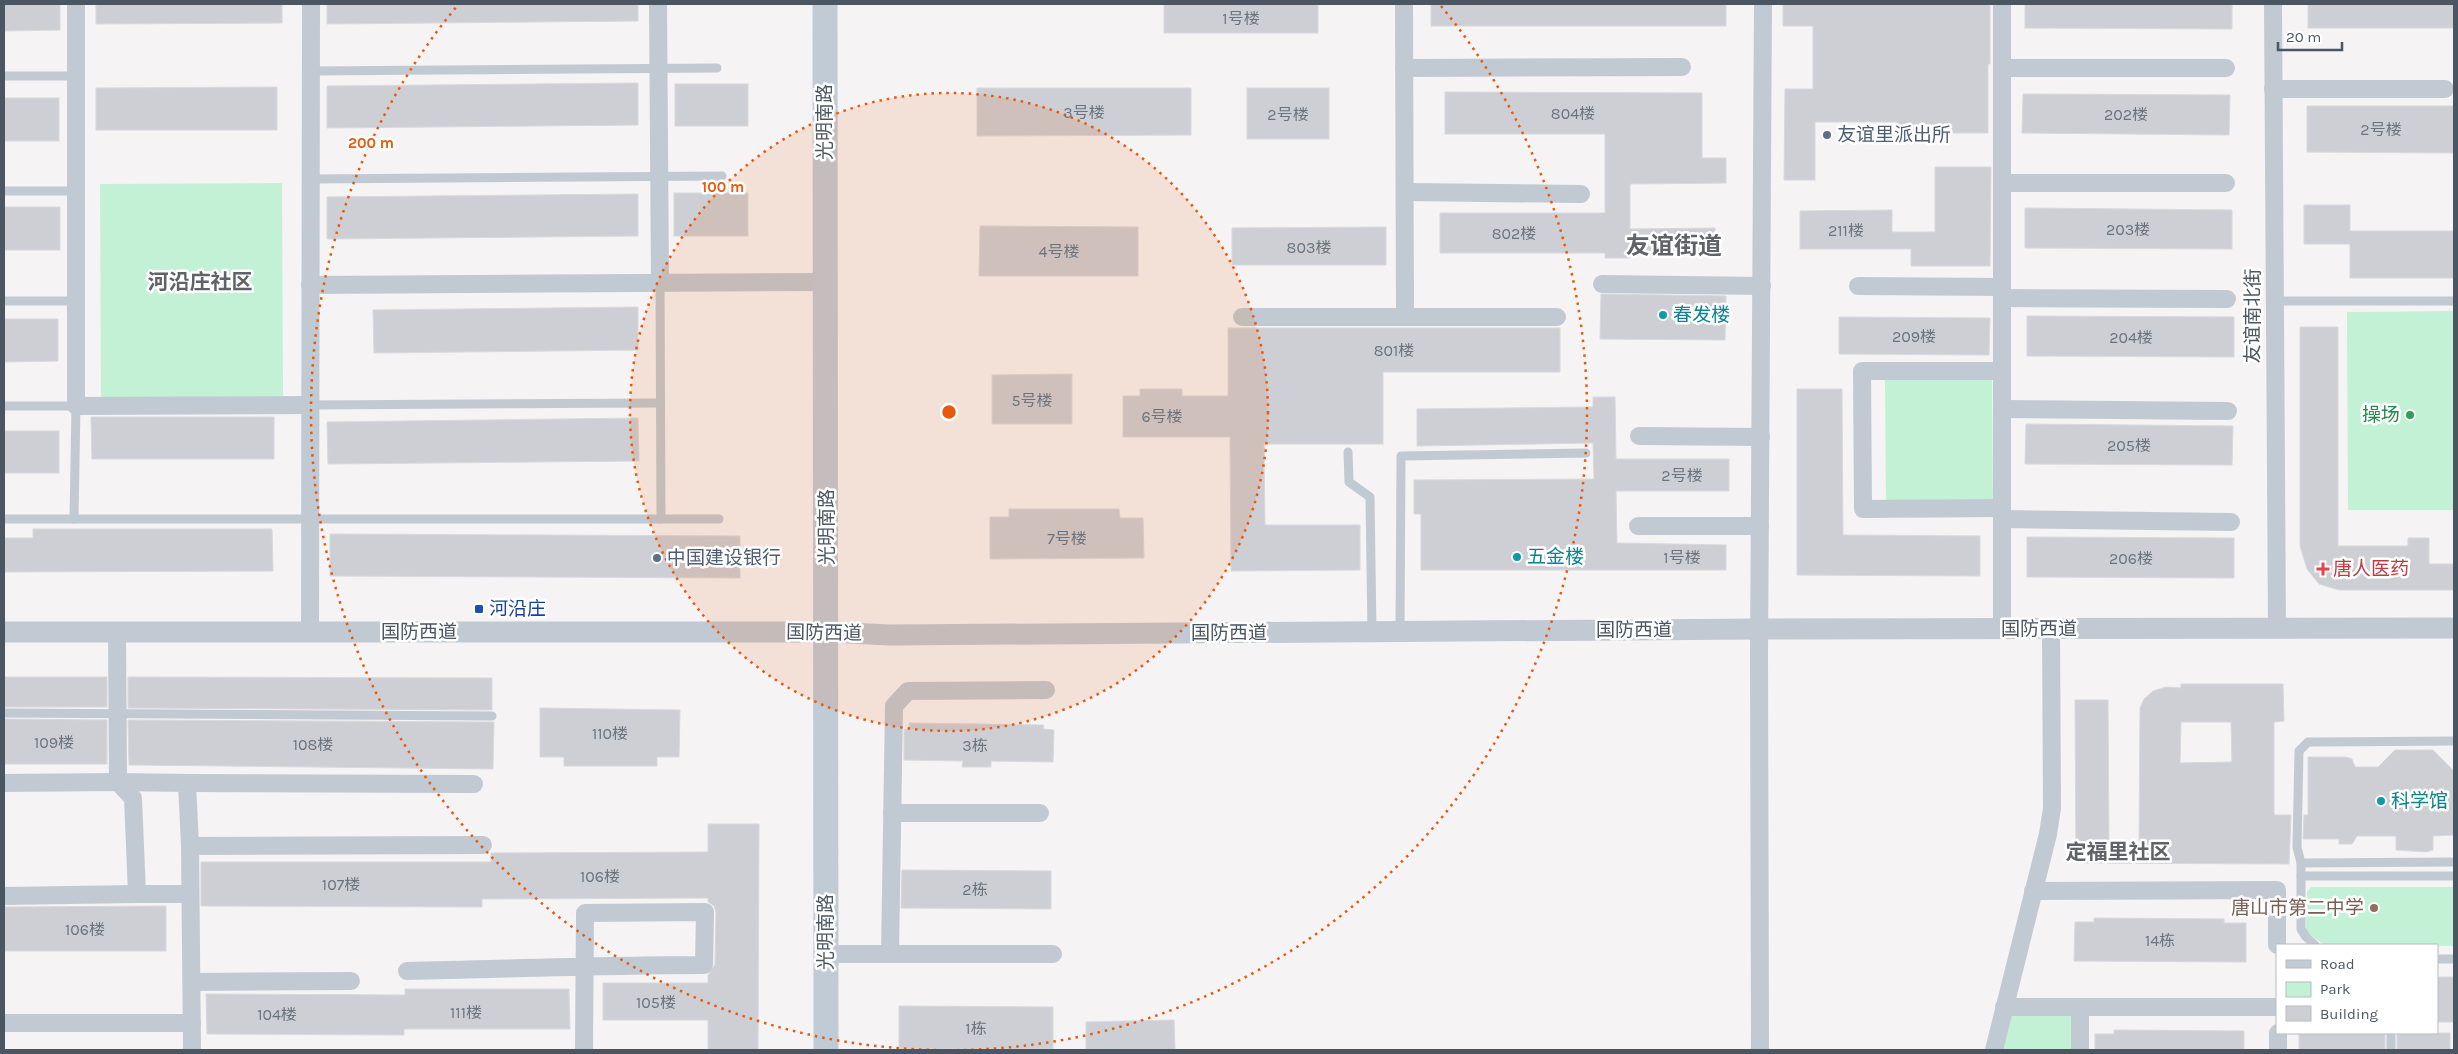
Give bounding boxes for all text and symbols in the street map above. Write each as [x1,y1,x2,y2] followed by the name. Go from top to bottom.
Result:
[1222,9,1260,28] house number: 1号楼
[2278,20,2342,52] scale bar
[2286,28,2321,46] text: 20 m
[814,84,836,160] street label: 光明南路
[1063,103,1105,122] house number: 3号楼
[1551,104,1595,123] house number: 804楼
[1267,105,1309,124] house number: 2号楼
[2104,105,2148,124] house number: 202楼
[2360,120,2402,139] house number: 2号楼
[1837,124,1951,146] place label: 友谊里派出所
[1821,129,1833,141] marker: 友谊里派出所
[348,134,394,152] text: 200 m
[702,178,744,196] text: 100 m
[2106,220,2150,239] house number: 203楼
[1828,221,1864,240] house number: 211楼
[1492,224,1536,243] house number: 802楼
[1626,232,1722,260] district label: 友谊街道
[1287,238,1331,257] house number: 803楼
[1039,242,1079,261] house number: 4号楼
[2242,268,2264,364] street label: 友谊南北街
[148,270,253,294] district label: 河沿庄社区
[1673,304,1730,326] place label: 春发楼
[1657,309,1669,321] marker: 春发楼
[1892,327,1936,346] house number: 209楼
[2109,328,2153,347] house number: 204楼
[1374,341,1414,360] house number: 801楼
[1011,391,1053,410] house number: 5号楼
[940,403,958,421] centre of rings
[2362,404,2400,426] place label: 操场
[1141,407,1183,426] house number: 6号楼
[2404,409,2416,421] marker: 操场
[2107,436,2151,455] house number: 205楼
[1661,466,1703,485] house number: 2号楼
[816,489,838,565] street label: 光明南路
[1047,529,1087,548] house number: 7号楼
[1527,546,1584,568] place label: 五金楼
[667,547,781,569] place label: 中国建设银行
[1663,548,1701,567] house number: 1号楼
[2109,549,2153,568] house number: 206楼
[1511,551,1523,563] marker: 五金楼
[651,552,663,564] marker: 中国建设银行
[2333,558,2409,580] place label: 唐人医药
[2317,563,2329,575] marker: 唐人医药
[489,598,546,620] place label: 河沿庄
[473,603,485,615] marker: 河沿庄
[2001,618,2077,640] street label: 国防西道
[1596,619,1672,641] street label: 国防西道
[381,621,457,643] street label: 国防西道
[786,621,862,645] street label: 国防西道
[1191,622,1267,644] street label: 国防西道
[592,724,628,743] house number: 110楼
[34,733,74,752] house number: 109楼
[293,735,333,754] house number: 108楼
[962,736,988,755] house number: 3栋
[2391,790,2448,812] place label: 科学馆
[2375,795,2387,807] marker: 科学馆
[2066,840,2171,864] district label: 定福里社区
[580,867,620,886] house number: 106楼
[322,875,360,894] house number: 107楼
[962,880,988,899] house number: 2栋
[815,894,837,970] street label: 光明南路
[2231,897,2364,919] place label: 唐山市第二中学
[2368,902,2380,914] marker: 唐山市第二中学
[65,920,105,939] house number: 106楼
[2145,931,2175,950] house number: 14栋
[2276,944,2438,1034] legend
[2320,955,2355,973] text: Road
[2320,980,2350,998] text: Park
[636,993,676,1012] house number: 105楼
[450,1003,482,1022] house number: 111楼
[257,1005,297,1024] house number: 104楼
[2320,1005,2378,1023] text: Building
[965,1019,987,1038] house number: 1栋

